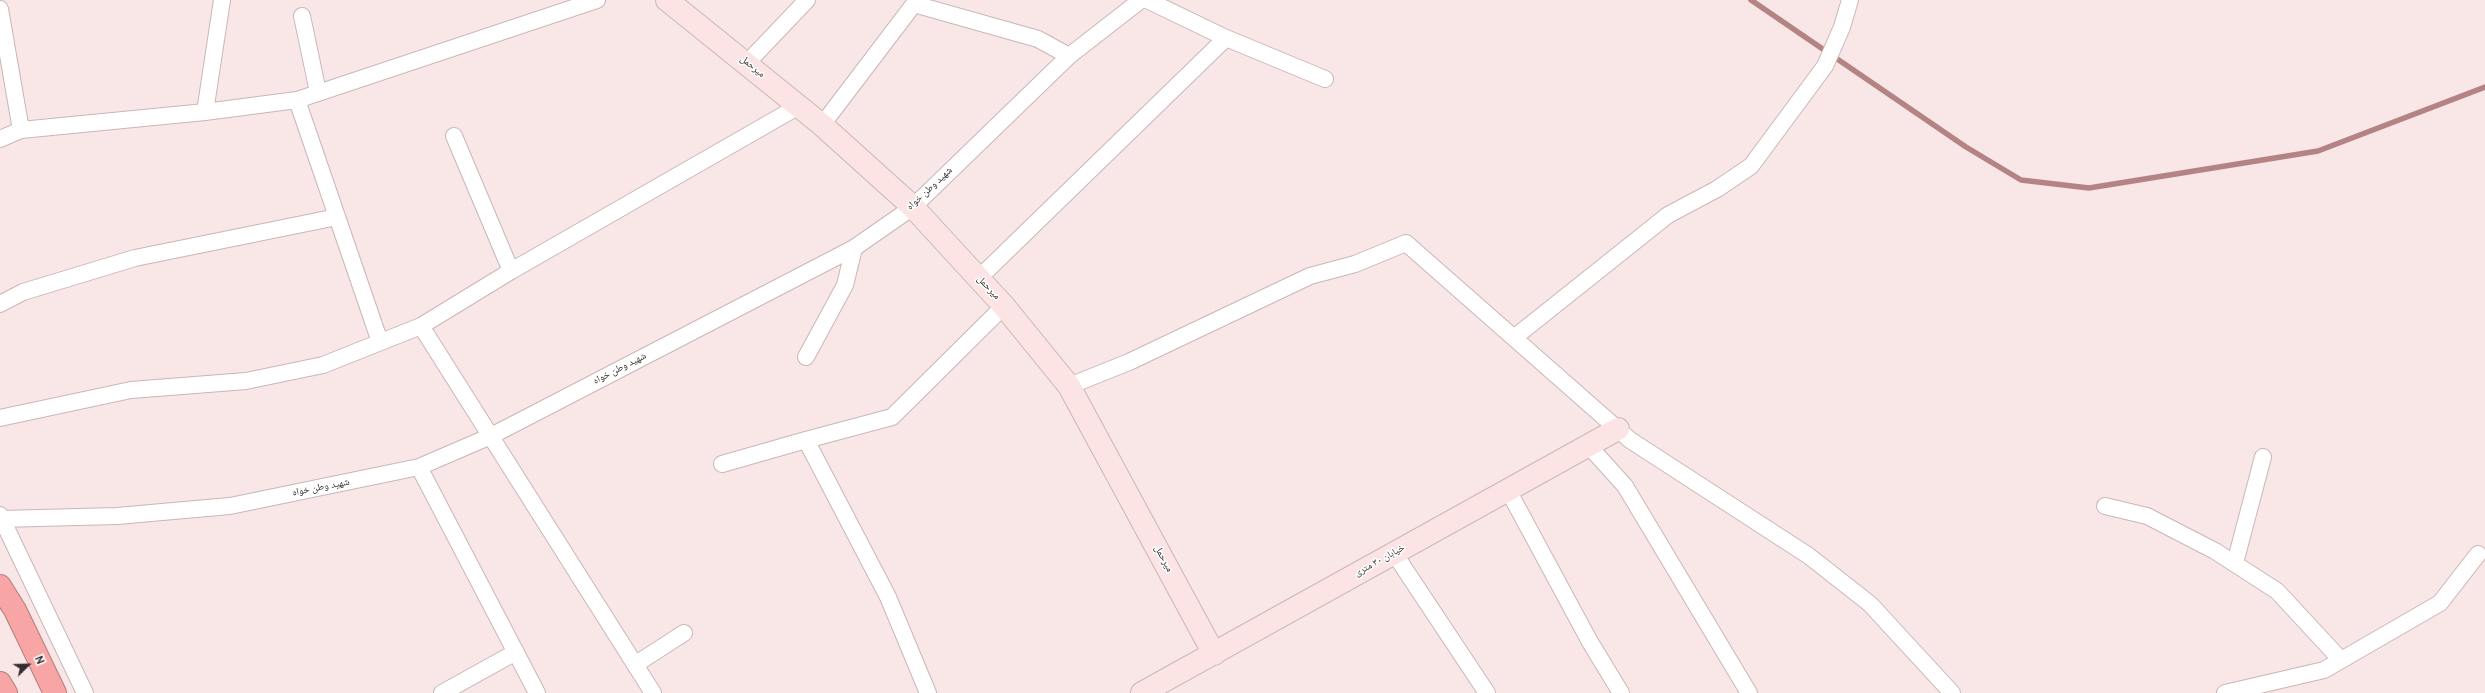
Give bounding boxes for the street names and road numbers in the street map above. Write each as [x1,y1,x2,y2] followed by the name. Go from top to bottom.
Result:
[737,53,767,81] street label: میرحمل
[905,165,955,213] street label: شهید وطن خواه
[974,273,1002,303] street label: میرحمل
[591,350,649,388] street label: شهید وطن خواه
[291,477,351,499] street label: شهید وطن خواه
[1353,542,1407,580] street label: خیابان ۳۰ متری
[1151,544,1175,574] street label: میرحمل

